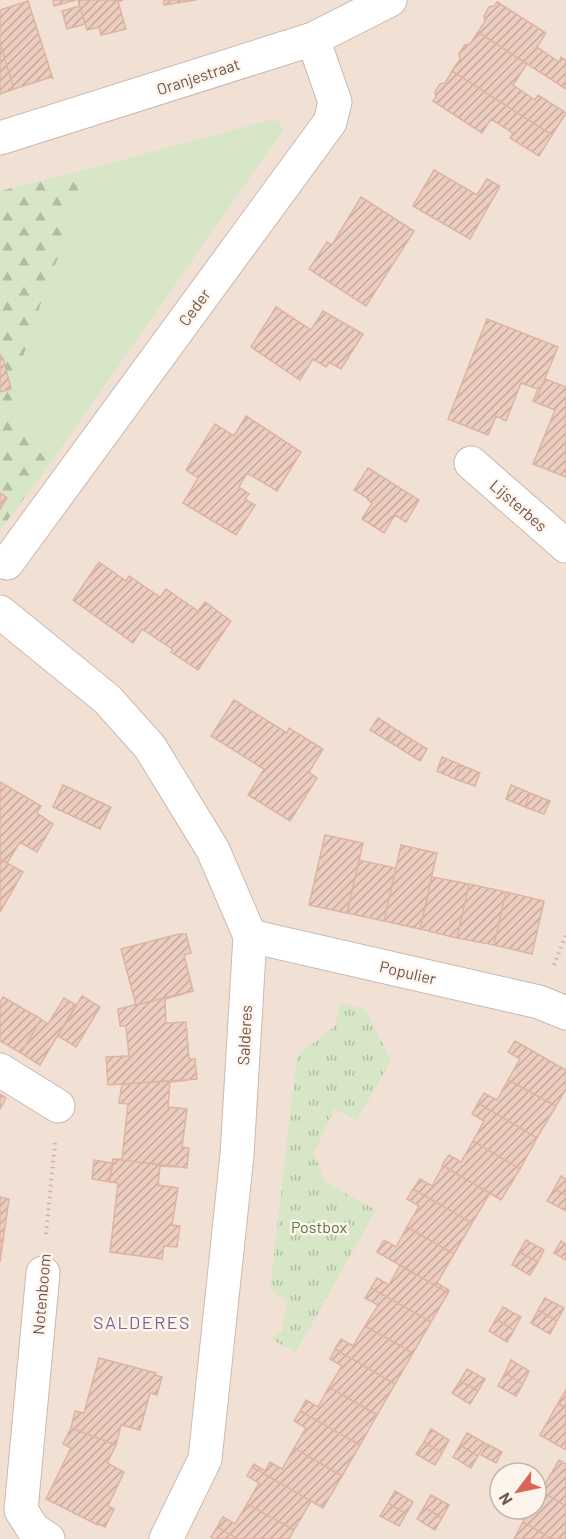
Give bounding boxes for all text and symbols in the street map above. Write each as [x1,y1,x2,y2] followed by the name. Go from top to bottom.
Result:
[154,54,242,98] street label: Oranjestraat
[174,285,214,329] street label: Ceder
[487,475,551,535] street label: Lijsterbes
[378,956,438,988] street label: Populier
[233,1004,255,1066] street label: Salderes
[291,1217,347,1236] park label: Postbox
[28,1253,54,1335] street label: Notenboom
[93,1311,191,1333] district label: SALDERES
[488,1461,548,1521] north arrow
[494,1490,516,1509] text: N

